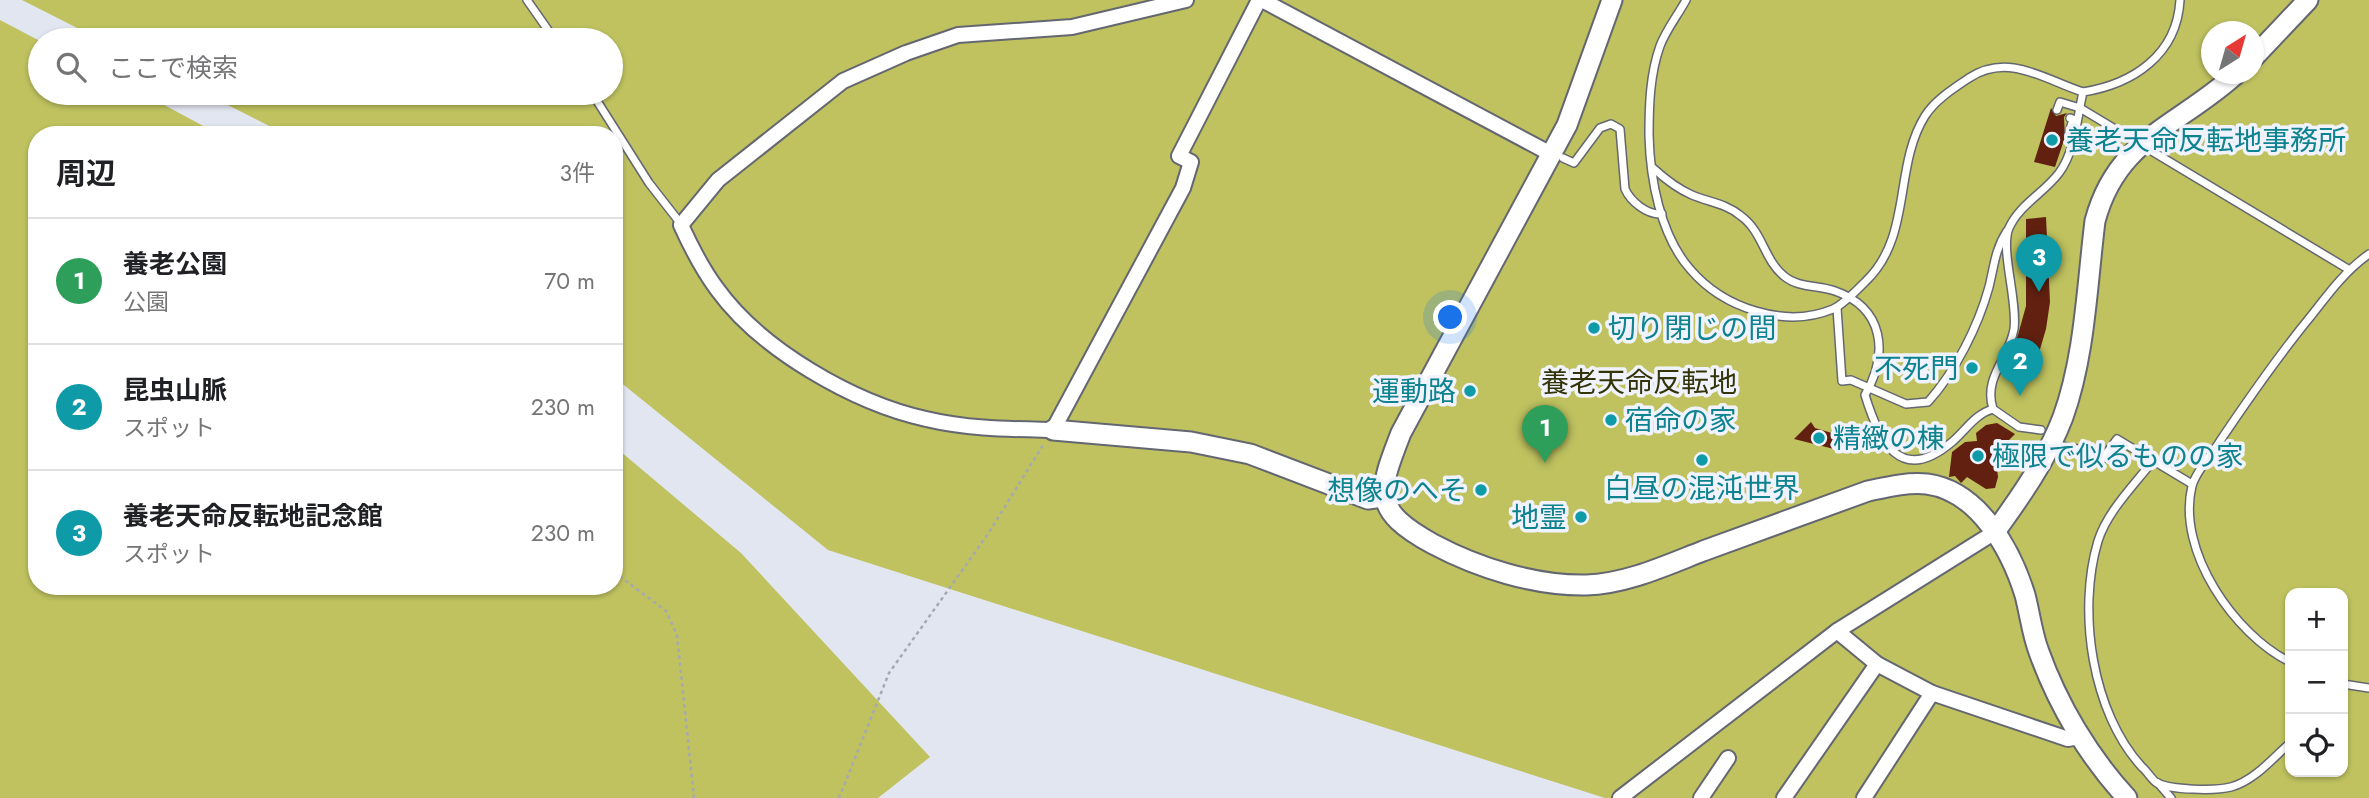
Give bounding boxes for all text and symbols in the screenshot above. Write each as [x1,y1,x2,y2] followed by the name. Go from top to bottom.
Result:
[2201,21,2264,84] north arrow
[28,28,623,105] search box
[52,48,90,86] icon: search
[108,49,238,87] text: ここで検索
[2066,120,2346,161] place label: 養老天命反転地事務所
[2044,132,2060,148] marker: 養老天命反転地事務所
[56,152,116,195] text: 周辺
[559,156,595,190] text: 3件
[2016,234,2062,292] pin: 3
[123,245,227,283] text: 養老公園
[73,264,85,298] text: 1
[544,264,595,298] text: 70 m
[123,285,169,319] text: 公園
[1433,300,1467,334] your location
[1608,308,1776,349] place label: 切り閉じの間
[1586,320,1602,336] marker: 切り閉じの間
[1997,338,2043,396] pin: 2
[1874,348,1958,389] place label: 不死門
[1964,360,1980,376] marker: 不死門
[1541,362,1737,403] park label: 養老天命反転地
[123,371,227,409] text: 昆虫山脈
[1372,371,1456,412] place label: 運動路
[1462,383,1478,399] marker: 運動路
[71,390,87,424] text: 2
[531,390,595,424] text: 230 m
[1625,400,1737,441] place label: 宿命の家
[1522,405,1568,463] pin: 1
[123,411,215,445] text: スポット
[1603,412,1619,428] marker: 宿命の家
[1833,418,1945,459] place label: 精緻の棟
[1811,430,1827,446] marker: 精緻の棟
[1992,436,2244,477] place label: 極限で似るものの家
[1970,448,1986,464] marker: 極限で似るものの家
[1694,452,1710,468] marker: 白昼の混沌世界
[1604,468,1800,509] place label: 白昼の混沌世界
[1327,470,1467,511] place label: 想像のへそ
[1473,482,1489,498] marker: 想像のへそ
[123,497,383,535] text: 養老天命反転地記念館
[1511,497,1567,538] place label: 地霊
[1573,509,1589,525] marker: 地霊
[72,516,86,550] text: 3
[531,516,595,550] text: 230 m
[123,537,215,571] text: スポット
[2285,588,2348,777] map controls
[2285,588,2348,651] button: +
[2285,651,2348,714] button: −
[2285,714,2348,777] button: locate

